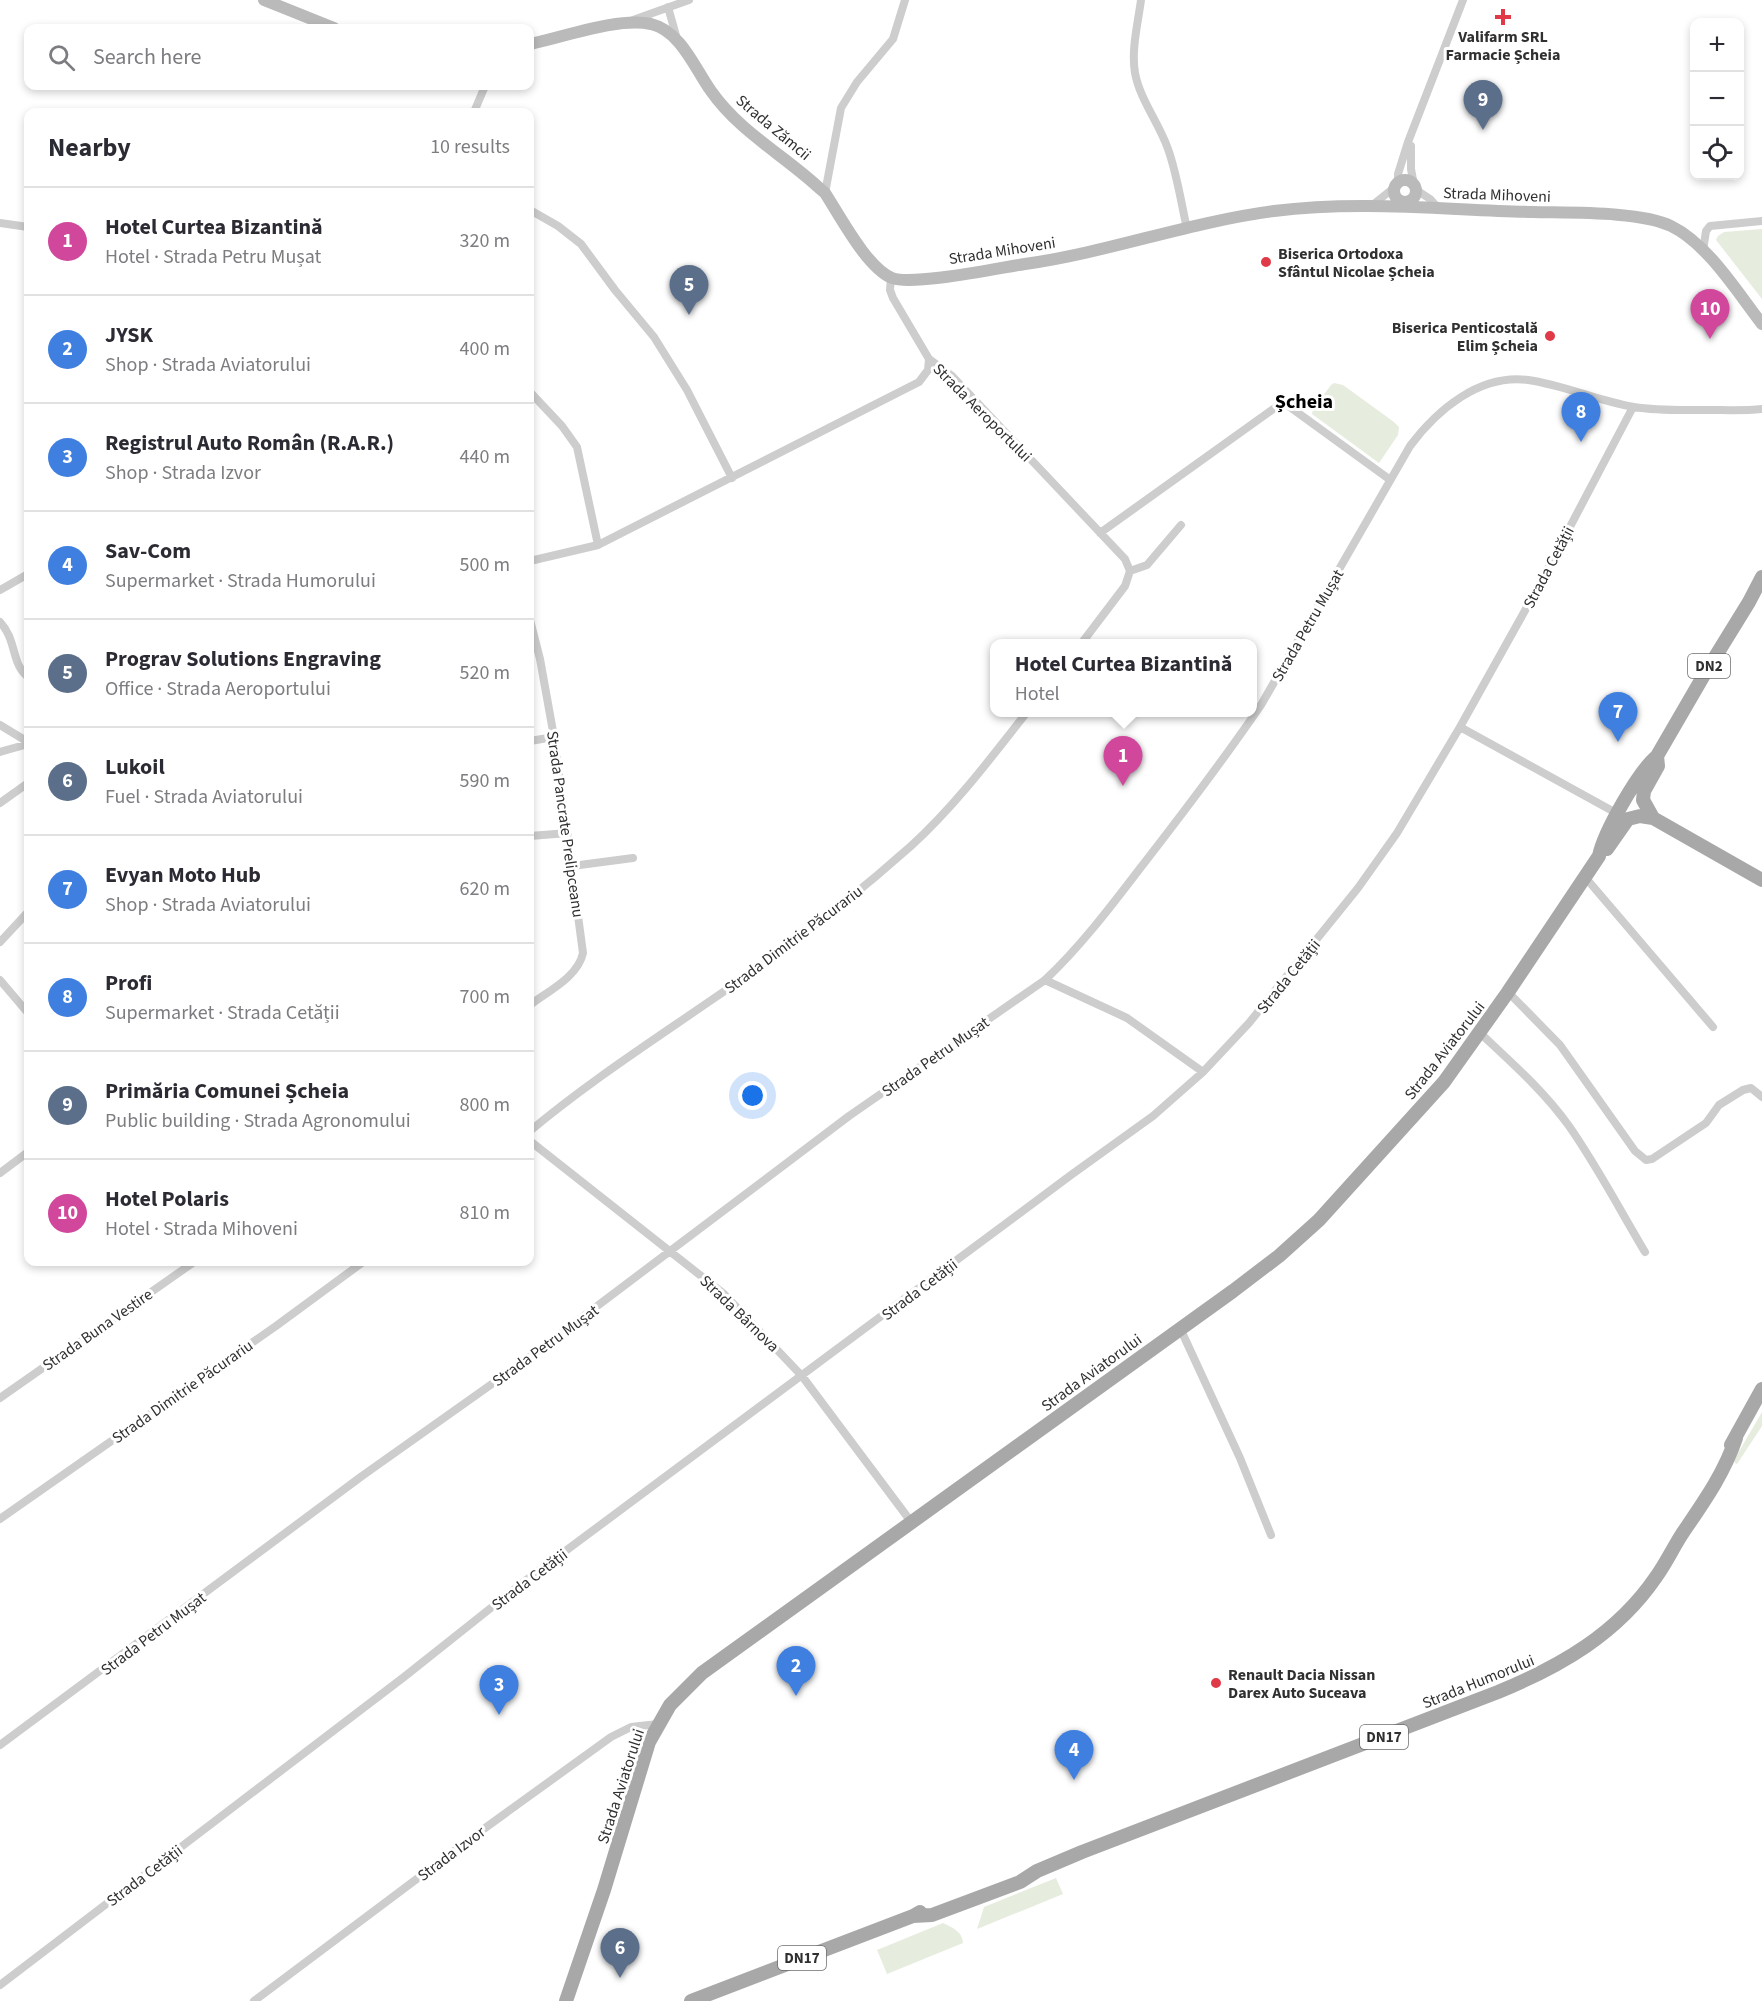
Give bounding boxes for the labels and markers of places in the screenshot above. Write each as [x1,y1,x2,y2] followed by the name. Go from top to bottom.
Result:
[1496,10,1510,24] marker: Valifarm SRL Farmacie Șcheia
[1446,26,1560,66] place label: Valifarm SRL Farmacie Șcheia
[1464,80,1502,130] pin: 9
[1278,243,1435,283] place label: Biserica Ortodoxa Sfântul Nicolae Șcheia
[1259,255,1273,269] marker: Biserica Ortodoxa Sfântul Nicolae Șcheia
[670,266,708,315] pin: 5
[1690,290,1730,339] pin: 10
[1392,317,1538,357] place label: Biserica Penticostală Elim Șcheia
[1543,329,1557,343] marker: Biserica Penticostală Elim Șcheia
[1562,392,1600,442] pin: 8
[1598,692,1638,742] pin: 7
[1104,736,1142,786] pin: 1
[776,1646,816,1696] pin: 2
[1228,1664,1375,1704] place label: Renault Dacia Nissan Darex Auto Suceava
[480,1666,518,1715] pin: 3
[1209,1676,1223,1690] marker: Renault Dacia Nissan Darex Auto Suceava
[1054,1730,1094,1780] pin: 4
[600,1928,640,1978] pin: 6

